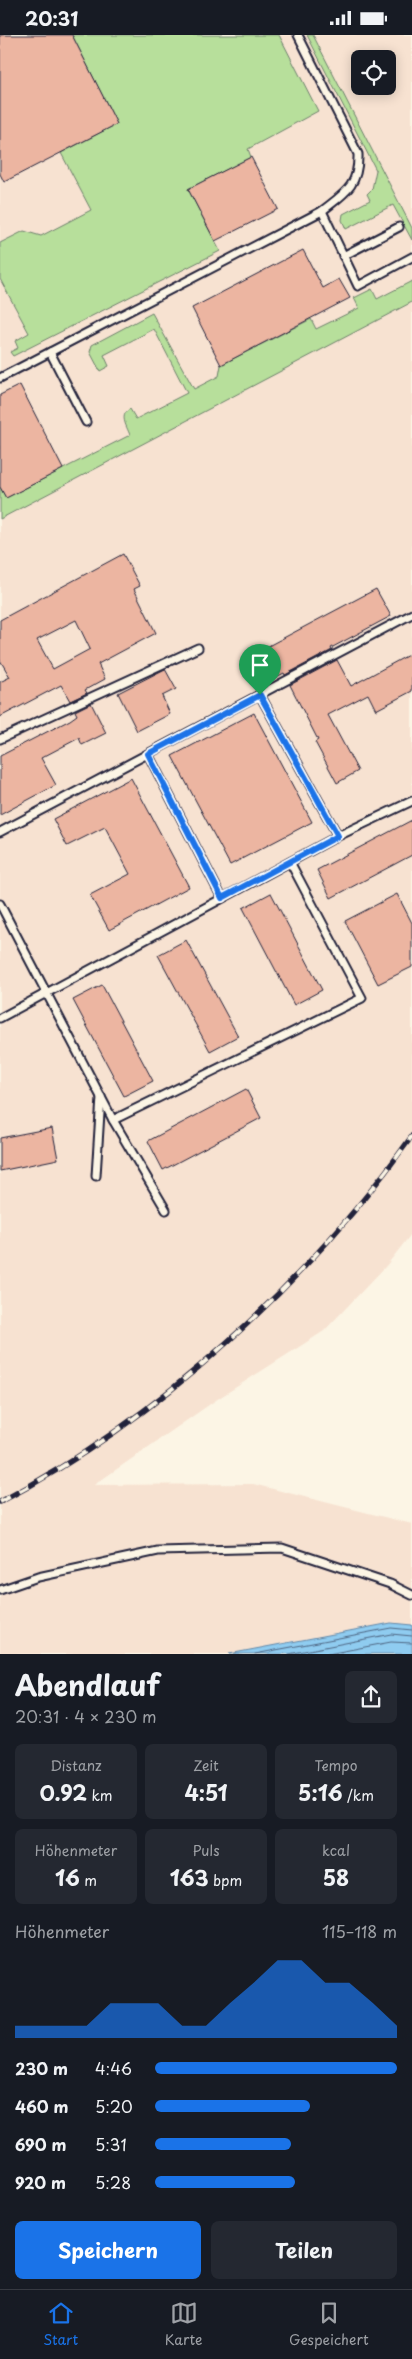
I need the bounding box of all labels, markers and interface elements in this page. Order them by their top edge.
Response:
text: 20:31 [25,4,78,32]
map controls [351,50,396,95]
button: locate [351,50,396,95]
pin [239,644,281,695]
icon: arrive [246,651,274,679]
text: Abendlauf [15,1663,160,1706]
button: share [345,1671,397,1723]
text: 20:31 · 4 × 230 m [15,1704,157,1728]
text: Distanz [50,1755,102,1776]
text: Zeit [193,1755,219,1776]
text: Tempo [315,1755,357,1776]
text: 0.92 [39,1776,87,1808]
text: 4:51 [184,1776,228,1808]
text: 5:16 [298,1776,343,1808]
text: km [87,1785,113,1806]
text: /km [343,1785,374,1806]
text: Höhenmeter [35,1840,117,1861]
text: Puls [192,1840,220,1861]
text: kcal [322,1840,350,1861]
text: 16 [55,1861,80,1893]
text: 163 [170,1861,209,1893]
text: 58 [323,1861,349,1893]
text: m [80,1870,97,1891]
text: bpm [209,1870,242,1891]
text: Höhenmeter [15,1919,109,1943]
text: 115–118 m [322,1919,397,1943]
text: 230 m [15,2056,68,2080]
text: 4:46 [95,2056,132,2080]
text: 460 m [15,2094,68,2118]
text: 5:20 [95,2094,133,2118]
text: 690 m [15,2132,66,2156]
text: 5:31 [95,2132,127,2156]
text: 920 m [15,2170,66,2194]
text: 5:28 [95,2170,131,2194]
button: Speichern [15,2221,201,2279]
button: Teilen [211,2221,397,2279]
tab: Start [43,2299,78,2350]
tab: Karte [165,2299,203,2350]
tab: Gespeichert [289,2299,369,2350]

